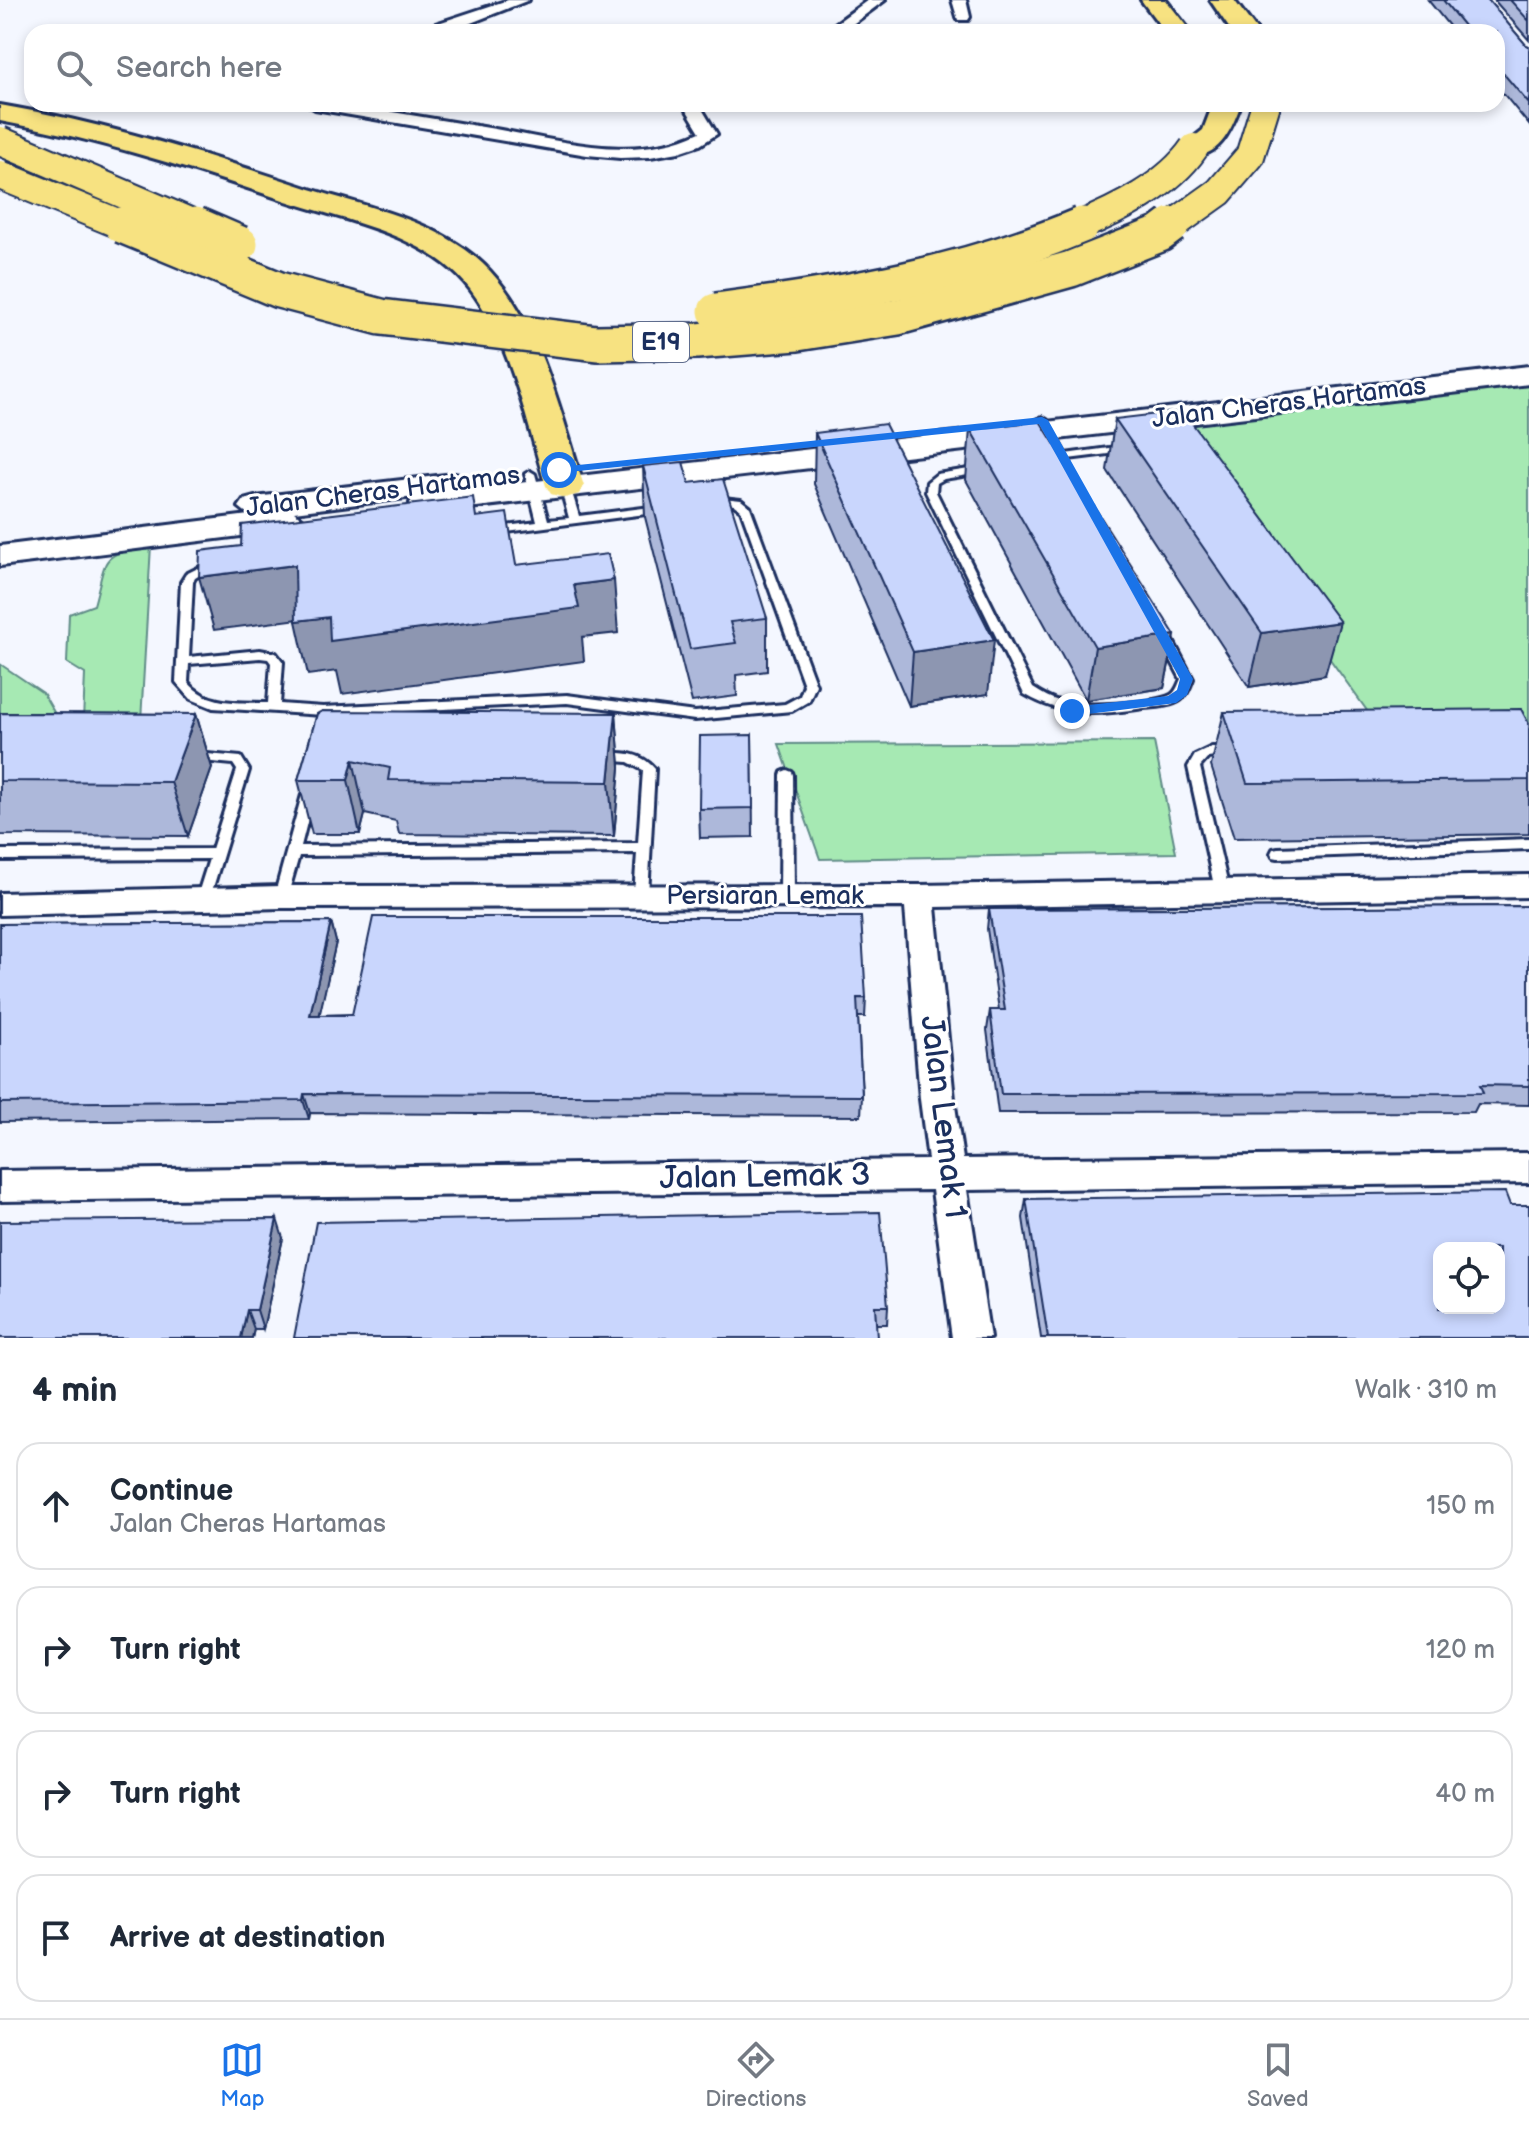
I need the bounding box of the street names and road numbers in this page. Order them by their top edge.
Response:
road number: E19 [633,322,689,362]
street label: Jalan Cheras Hartamas [1150,371,1428,435]
street label: Jalan Cheras Hartamas [244,460,522,524]
street label: Persiaran Lemak [666,881,864,912]
street label: Jalan Lemak 1 [911,1014,975,1220]
street label: Jalan Lemak 3 [659,1156,871,1198]

